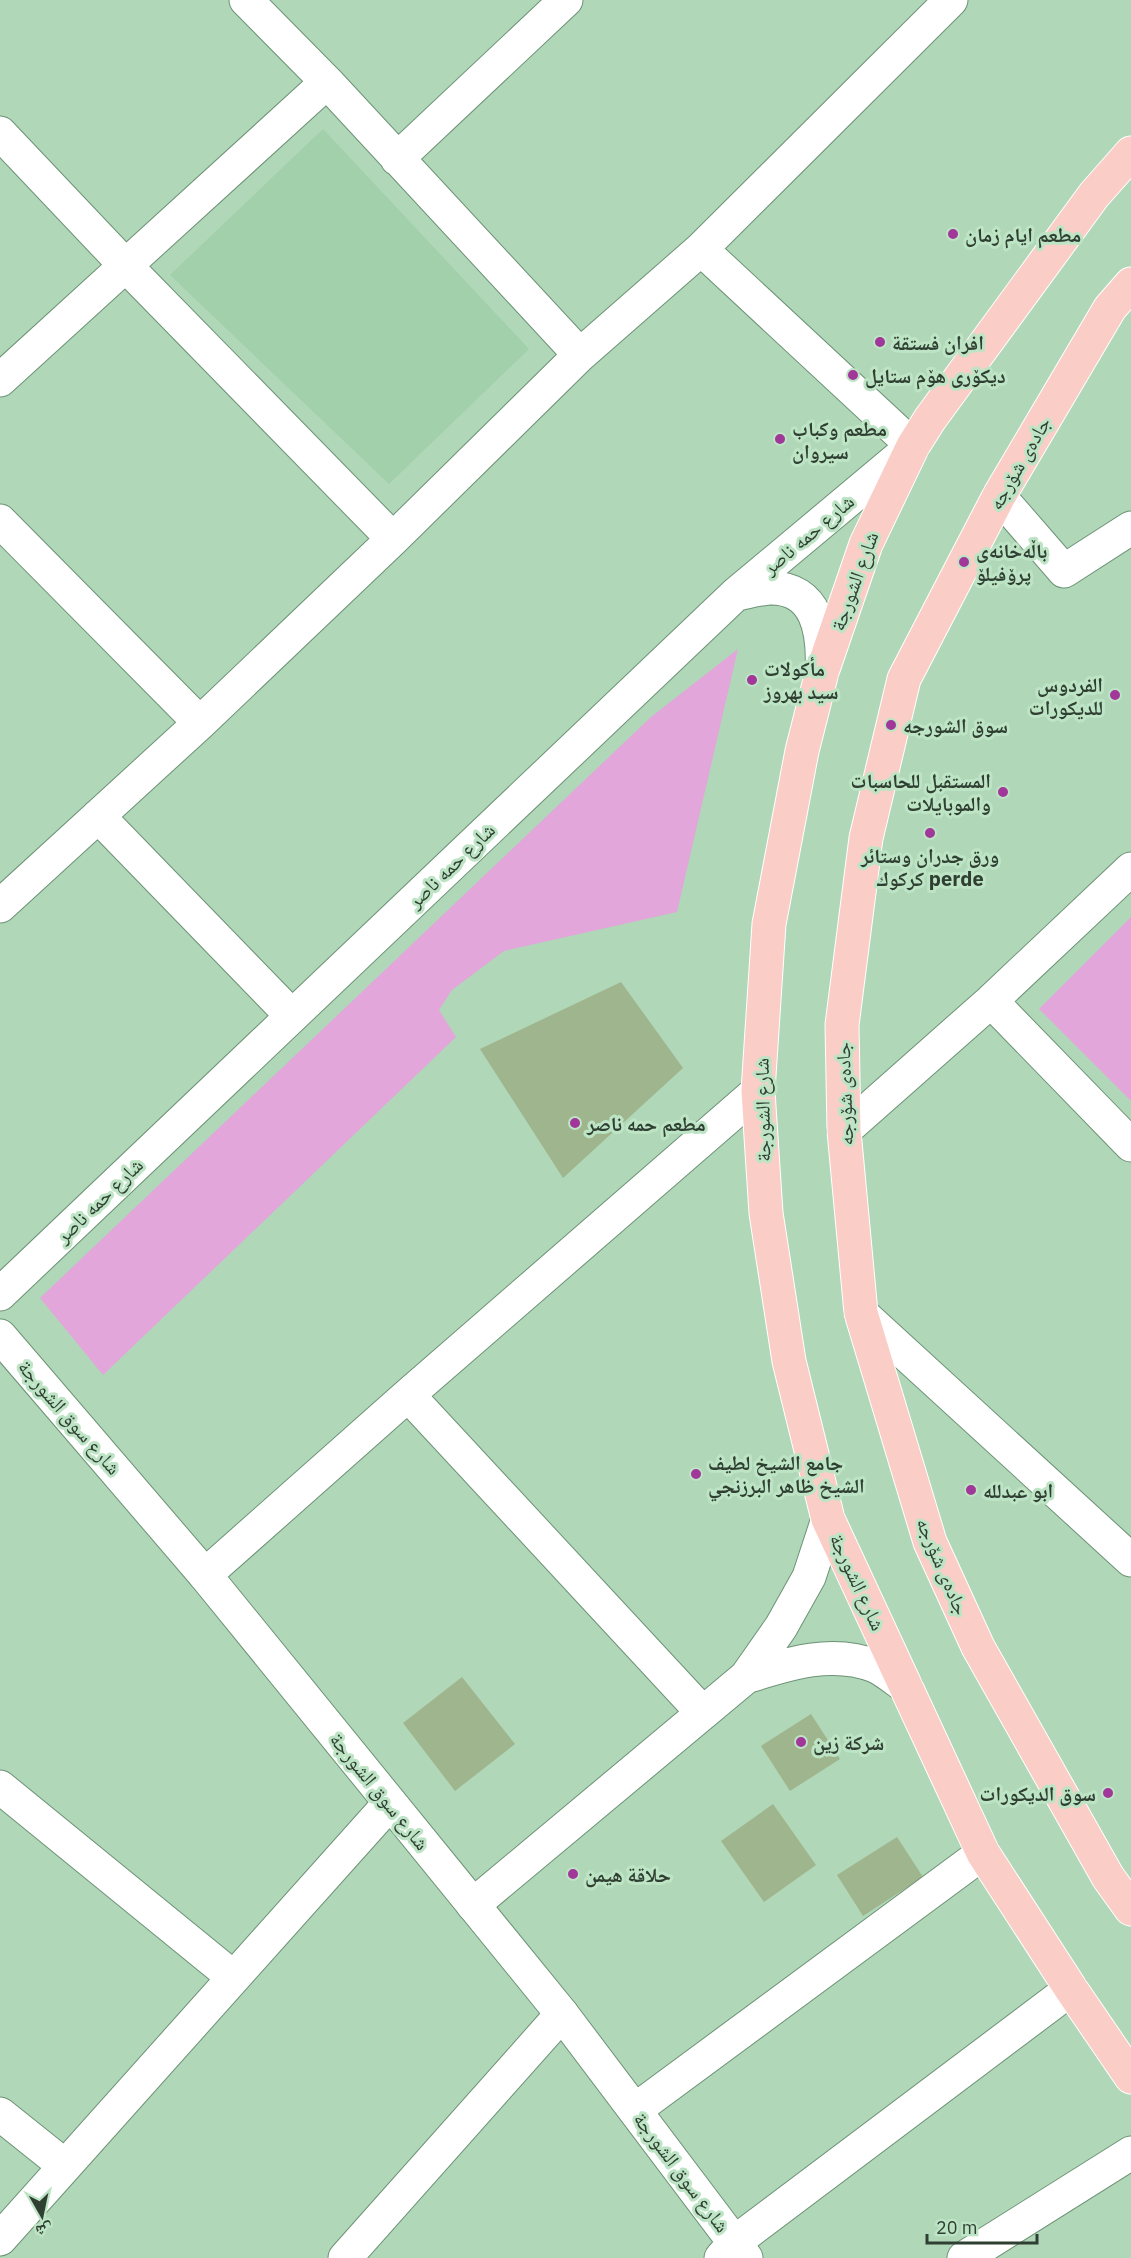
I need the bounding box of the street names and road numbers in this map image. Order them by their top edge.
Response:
street label: جادەی شۆرجە [981,411,1057,514]
street label: شارع حمه ناصر [756,488,860,581]
street label: شارع الشورجة [824,528,884,634]
street label: شارع حمه ناصر [401,816,501,914]
street label: جادەی شۆرجە [829,1042,859,1146]
street label: شارع الشورجة [748,1058,776,1162]
street label: شارع حمه ناصر [49,1151,149,1249]
street label: شارع سوق الشورجة [13,1354,127,1480]
street label: جادەی شۆرجە [910,1513,976,1619]
street label: شارع الشورجة [824,1529,892,1635]
street label: شارع سوق الشورجة [324,1727,436,1855]
street label: شارع سوق الشورجة [628,2106,736,2238]

